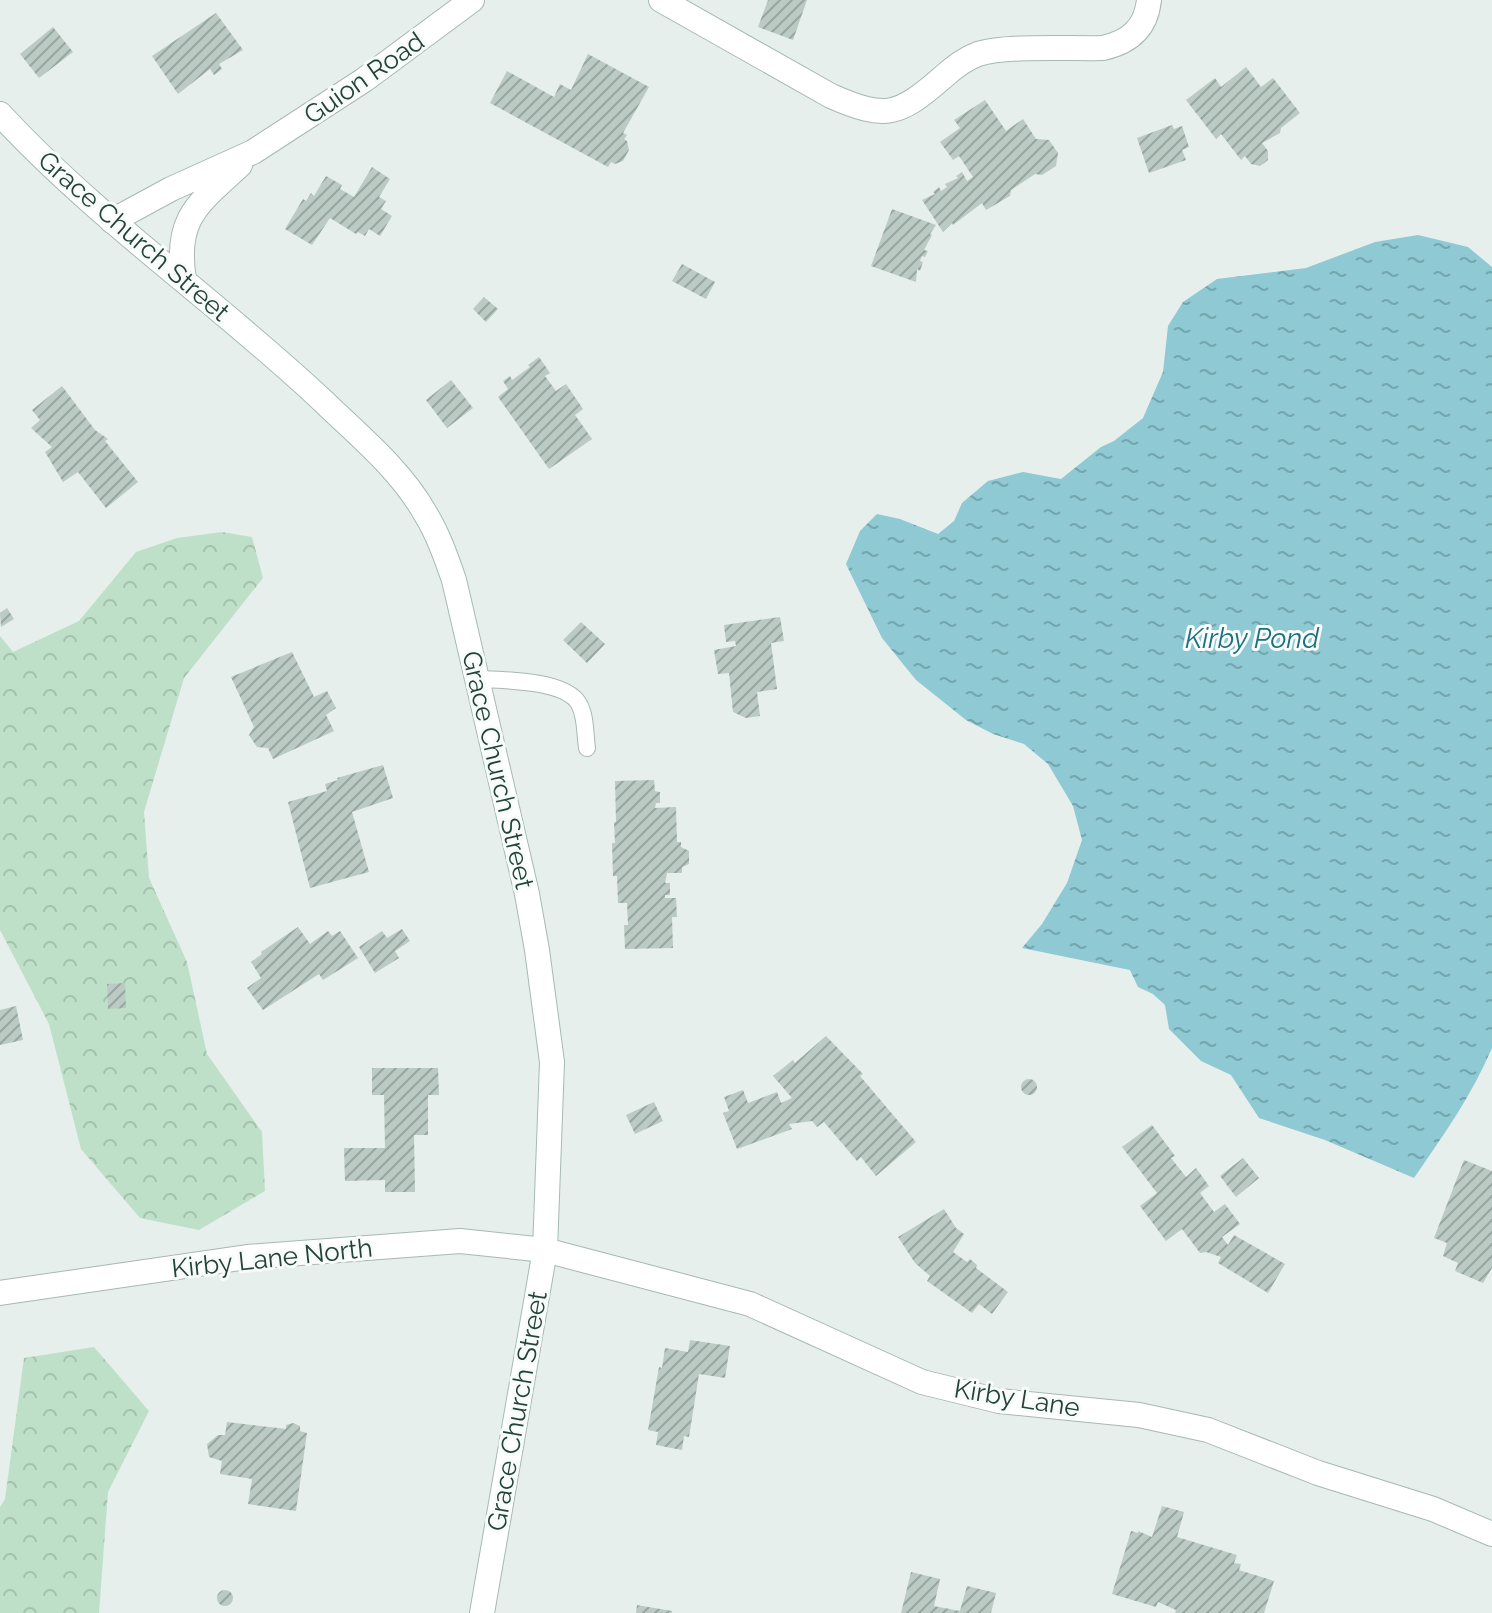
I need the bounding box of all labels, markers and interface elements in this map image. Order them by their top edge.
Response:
street label: Guion Road [298,26,430,130]
street label: Grace Church Street [32,145,236,327]
water label: Kirby Pond [1185,622,1320,655]
street label: Grace Church Street [456,648,540,892]
street label: Kirby Lane North [170,1233,374,1283]
street label: Grace Church Street [481,1288,553,1533]
street label: Kirby Lane [952,1373,1082,1423]

